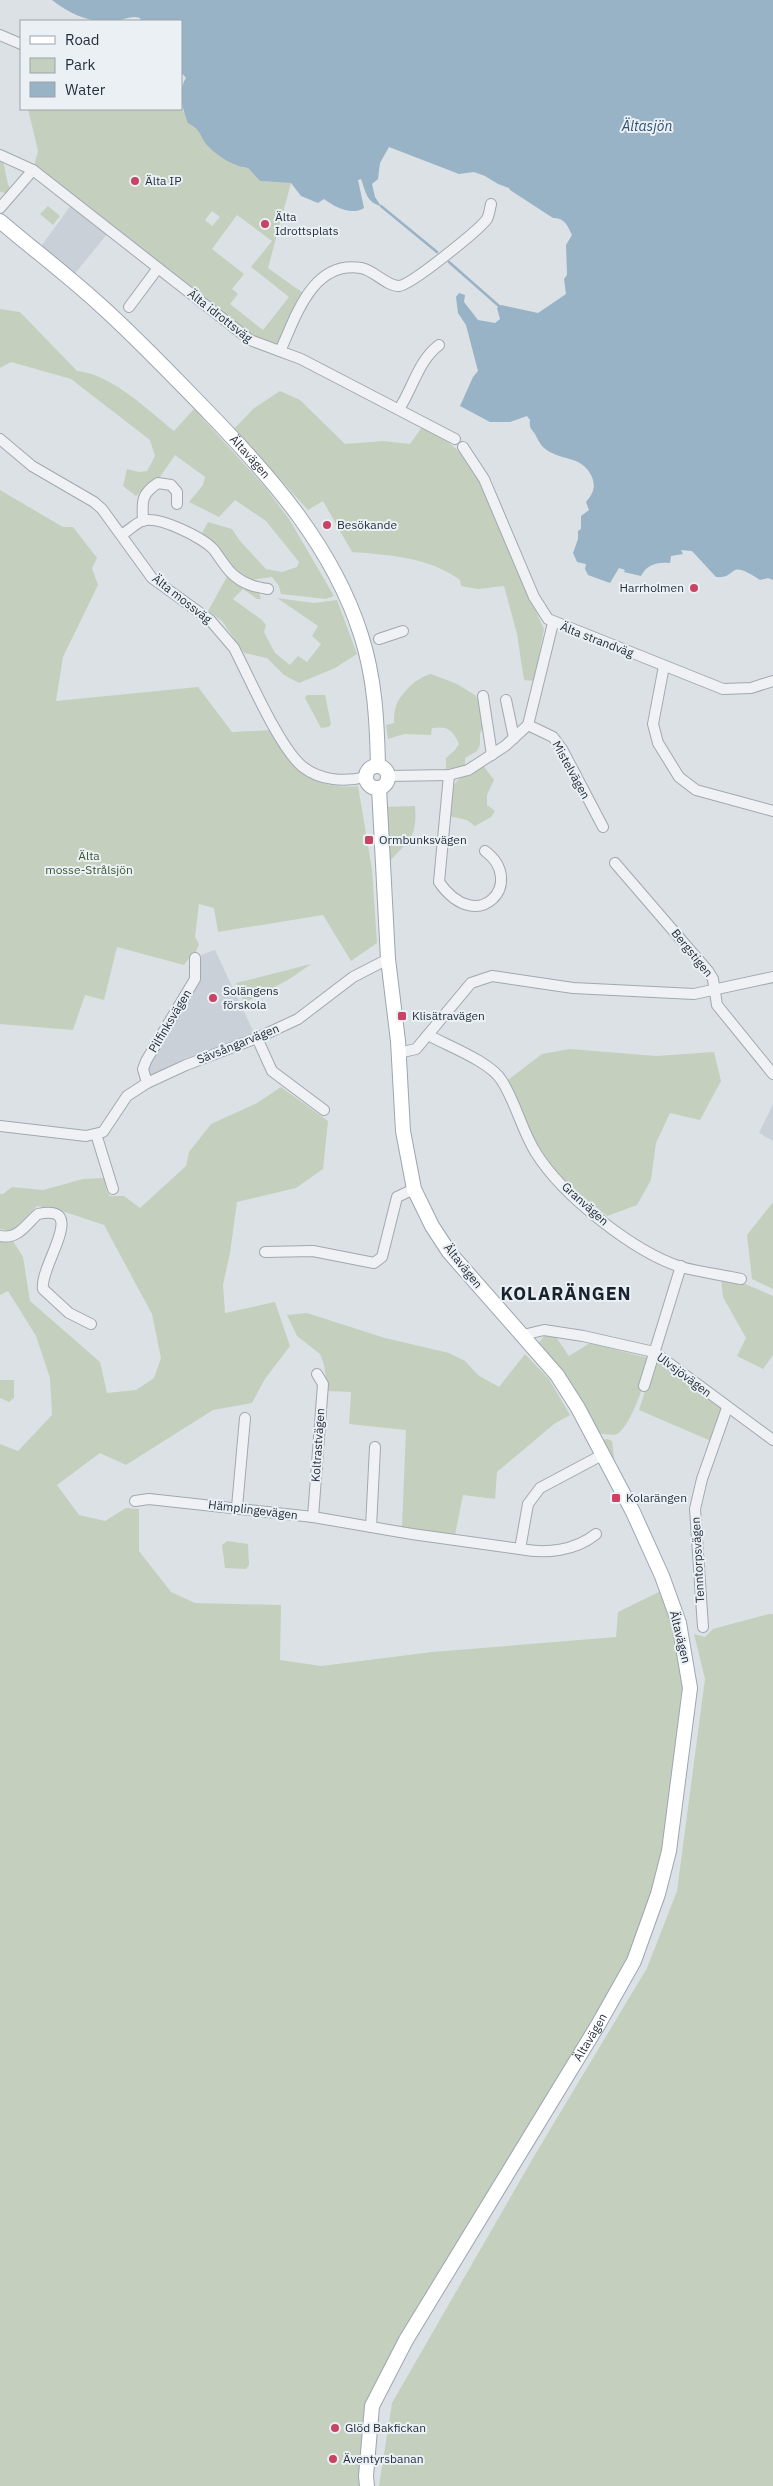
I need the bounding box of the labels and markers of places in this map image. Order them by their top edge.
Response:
place label: Älta IP [145,173,181,188]
marker: Älta IP [129,175,141,187]
place label: Älta Idrottsplats [275,209,339,238]
marker: Älta Idrottsplats [259,218,271,230]
place label: Besökande [337,517,397,532]
marker: Besökande [321,519,333,531]
place label: Harrholmen [620,580,684,595]
marker: Harrholmen [688,582,700,594]
place label: Ormbunksvägen [379,832,467,847]
marker: Ormbunksvägen [363,834,375,846]
place label: Solängens förskola [223,983,279,1012]
marker: Solängens förskola [207,992,219,1004]
place label: Klisätravägen [412,1008,485,1023]
marker: Klisätravägen [396,1010,408,1022]
place label: Kolarängen [626,1490,687,1505]
marker: Kolarängen [610,1492,622,1504]
place label: Glöd Bakfickan [345,2420,426,2435]
marker: Glöd Bakfickan [329,2422,341,2434]
place label: Äventyrsbanan [343,2451,424,2466]
marker: Äventyrsbanan [327,2453,339,2465]

